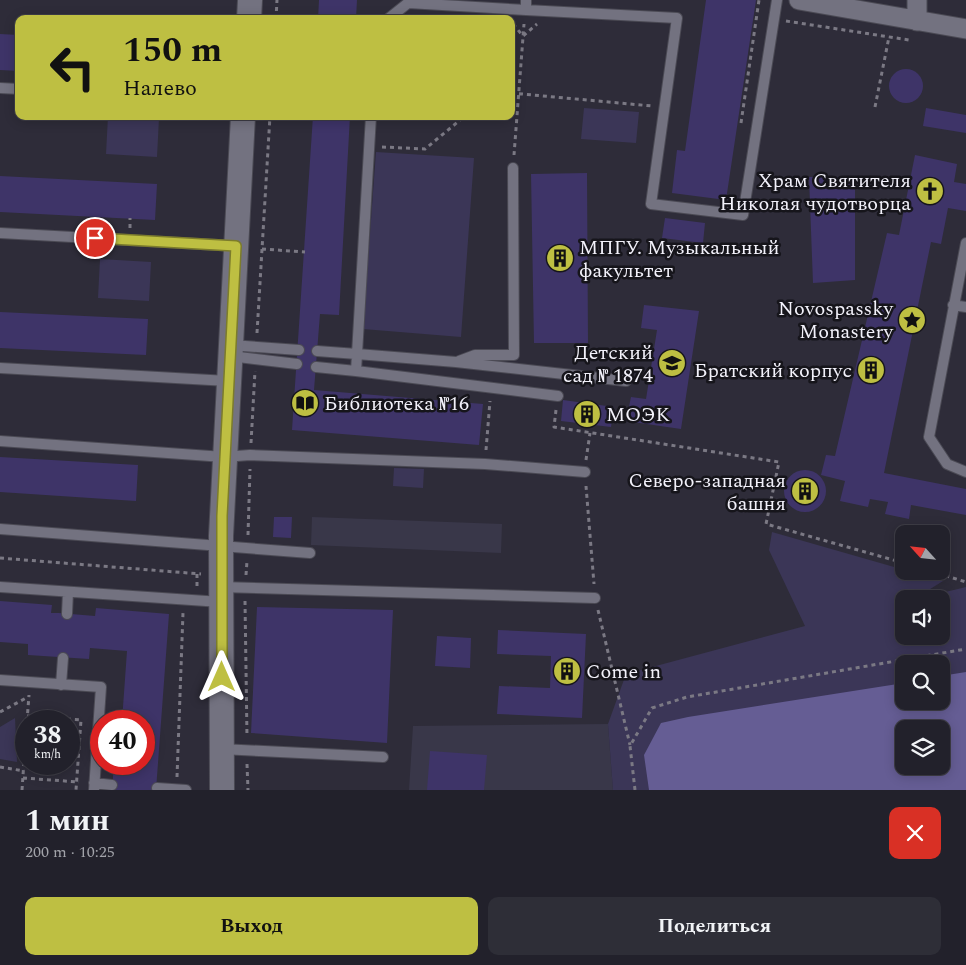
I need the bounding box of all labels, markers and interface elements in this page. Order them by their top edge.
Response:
text: 150 m [123,24,222,77]
icon: left [40,35,105,100]
text: Налево [123,72,197,105]
place label: Храм Святителя Николая чудотворца [719,166,911,219]
church icon: Храм Святителя Николая чудотворца [915,176,945,206]
pin [74,217,116,259]
icon: arrive [81,224,109,252]
place label: МПГУ. Музыкальный факультет [579,233,779,286]
building icon: МПГУ. Музыкальный факультет [545,243,575,273]
place label: Novospassky Monastery [778,294,894,347]
place icon: Novospassky Monastery [897,305,927,335]
place label: Детский сад № 1874 [563,338,653,391]
school or university icon: Детский сад № 1874 [657,348,687,378]
building icon: Братский корпус [856,355,886,385]
place label: Братский корпус [694,356,852,386]
library icon: Библиотека №16 [290,388,320,418]
place label: Библиотека №16 [324,389,469,419]
building icon: МОЭК [572,399,602,429]
place label: МОЭК [606,400,671,430]
place label: Северо-западная башня [628,466,786,519]
building icon: Северо-западная башня [790,476,820,506]
north arrow [895,525,950,580]
map controls [895,525,950,775]
button: sound [895,590,950,645]
position arrow [195,650,247,702]
button: search [895,655,950,710]
building icon: Come in [552,656,582,686]
place label: Come in [586,657,661,687]
speed limit sign: 40 [90,710,155,775]
text: 38 [33,717,62,755]
button: layers [895,720,950,775]
text: km/h [34,745,61,764]
text: 1 мин [25,798,110,844]
button: close [889,807,941,859]
text: 200 m · 10:25 [25,840,115,864]
button: Выход [25,897,478,955]
button: Поделиться [488,897,941,955]

